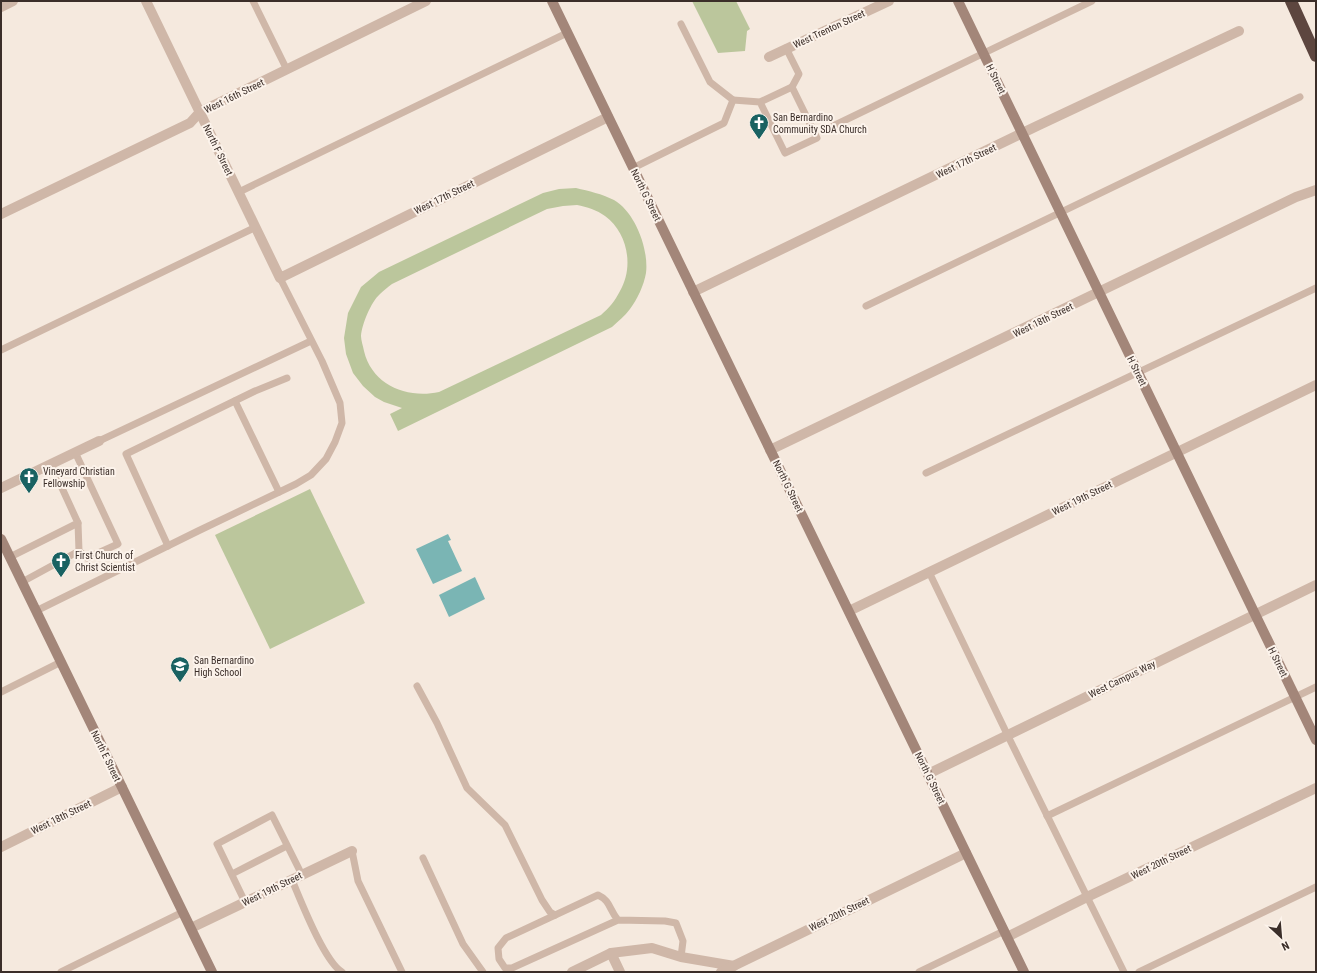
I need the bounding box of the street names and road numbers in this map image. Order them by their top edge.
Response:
street label: West Trenton Street [792,8,866,50]
street label: H Street [984,62,1008,96]
street label: West 16th Street [202,77,266,115]
street label: North F Street [201,123,235,177]
street label: West 17th Street [934,142,998,180]
street label: North G Street [629,167,663,223]
street label: West 17th Street [412,178,476,216]
street label: West 18th Street [1011,301,1075,339]
street label: H Street [1125,354,1149,388]
street label: North G Street [771,458,805,514]
street label: West 19th Street [1050,479,1114,517]
street label: H Street [1266,645,1290,679]
street label: West Campus Way [1087,658,1157,700]
street label: North E Street [89,729,123,783]
street label: North G Street [913,750,947,806]
street label: West 18th Street [29,798,93,836]
street label: West 20th Street [1129,843,1193,881]
street label: West 19th Street [240,870,304,908]
street label: West 20th Street [807,895,871,933]

